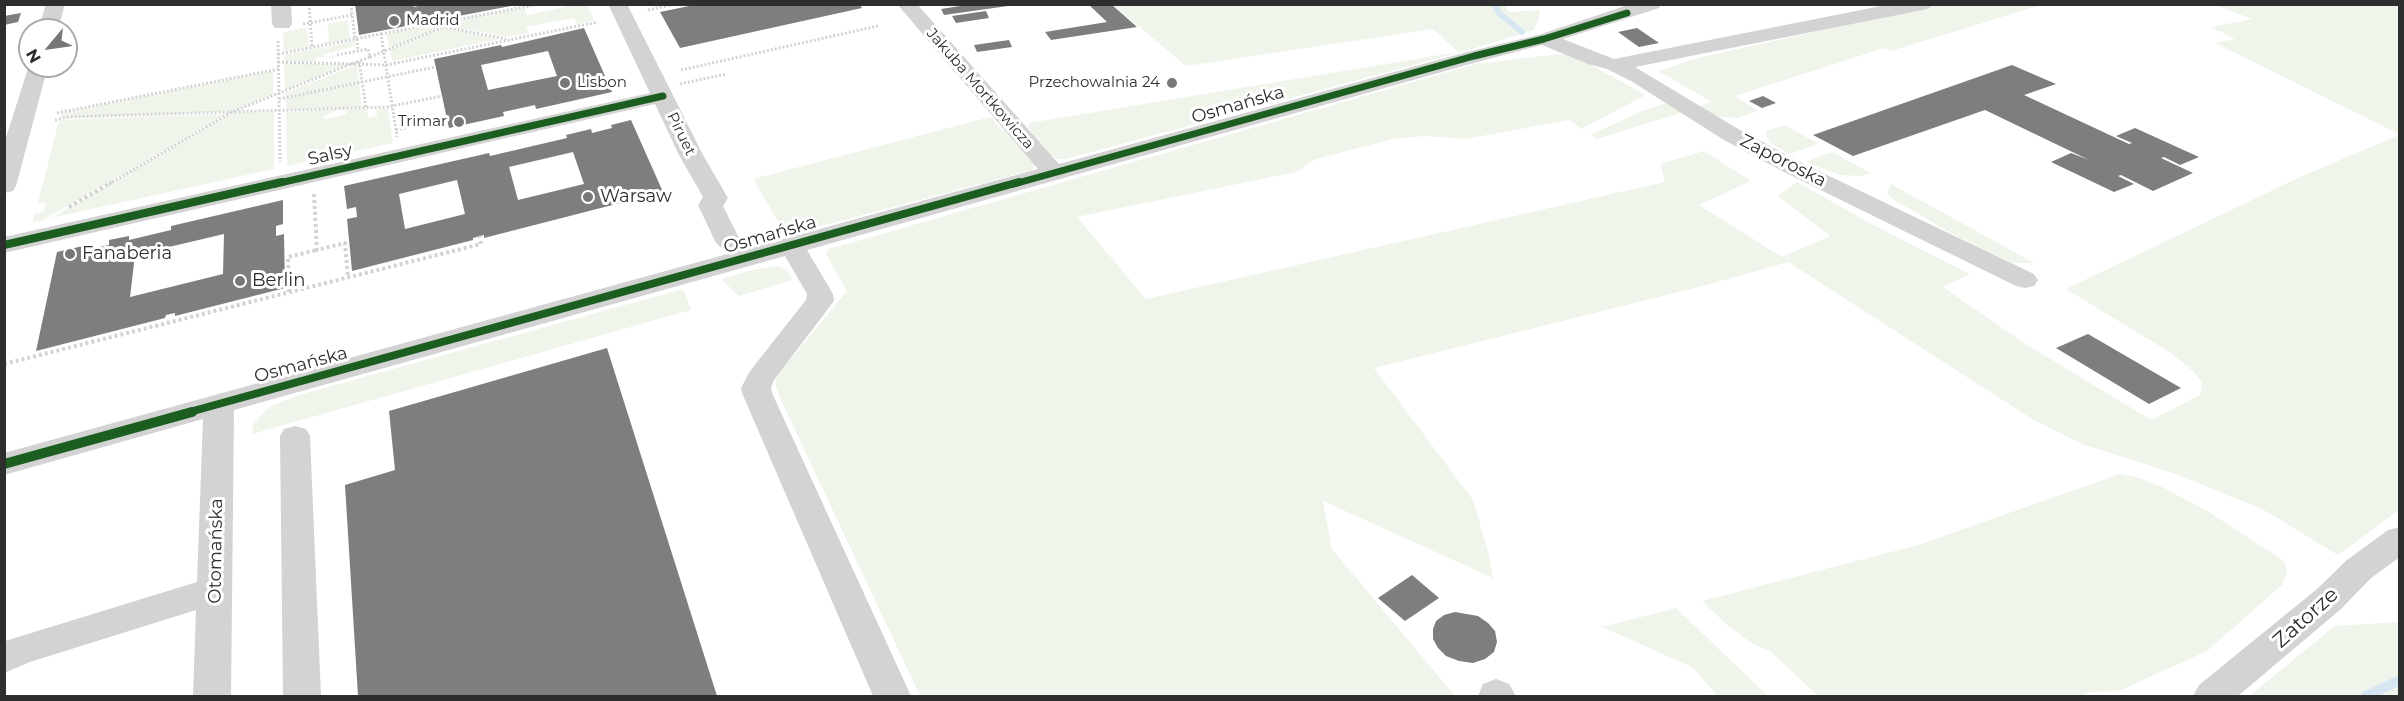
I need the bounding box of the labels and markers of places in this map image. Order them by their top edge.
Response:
place label: Madrid [406,12,459,30]
marker: Madrid [387,14,401,28]
place label: Lisbon [577,74,627,92]
place label: Przechowalnia 24 [1028,74,1160,92]
marker: Lisbon [558,76,572,90]
marker: Przechowalnia 24 [1165,76,1179,90]
place label: Trimar [398,113,447,131]
marker: Trimar [452,115,466,129]
place label: Warsaw [600,186,672,208]
marker: Warsaw [581,190,595,204]
place label: Fanaberia [82,243,172,265]
marker: Fanaberia [63,247,77,261]
place label: Berlin [252,270,305,292]
marker: Berlin [233,274,247,288]

